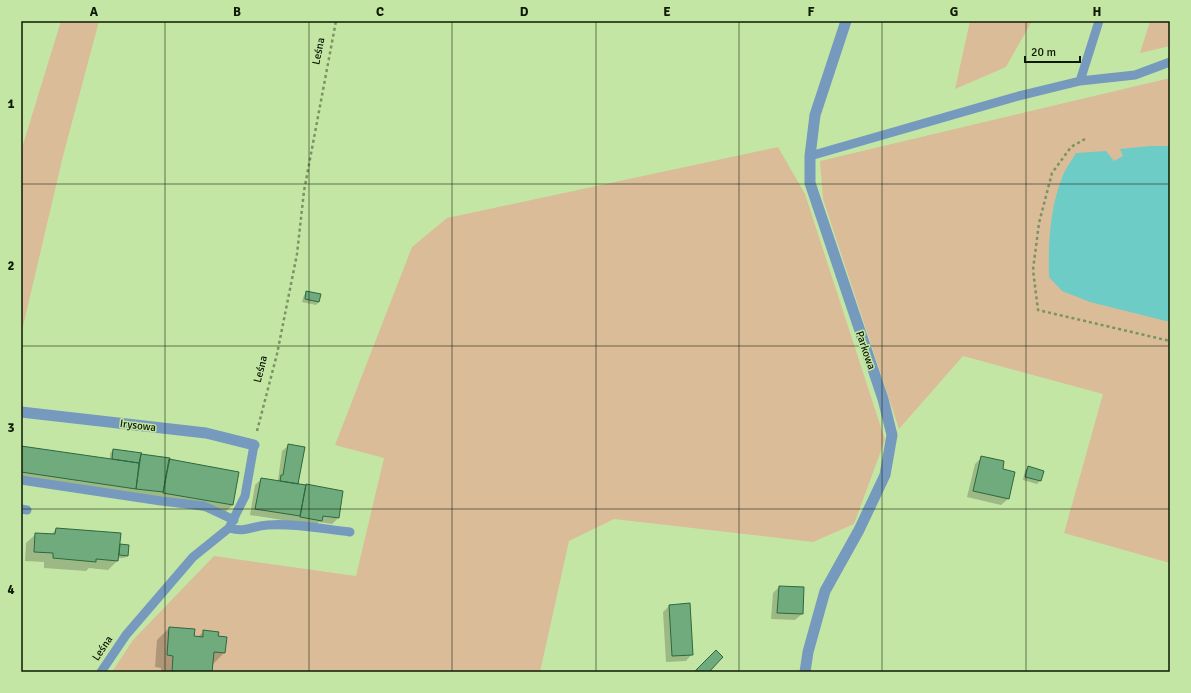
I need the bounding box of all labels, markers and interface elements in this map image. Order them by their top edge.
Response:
text: A [90,4,99,20]
text: B [233,4,241,20]
text: C [376,4,384,20]
text: D [520,4,529,20]
text: E [663,4,671,20]
text: F [808,4,815,20]
text: G [950,4,958,20]
text: H [1093,4,1101,20]
street label: Leśna [310,36,328,66]
scale bar [1025,38,1080,64]
text: 20 m [1031,45,1056,60]
text: 1 [7,96,15,112]
text: 2 [7,258,15,274]
street label: Parkowa [853,329,878,372]
street label: Leśna [251,354,270,384]
street label: Irysowa [119,417,157,434]
text: 3 [7,420,15,436]
text: 4 [7,582,15,598]
street label: Leśna [89,633,116,663]

